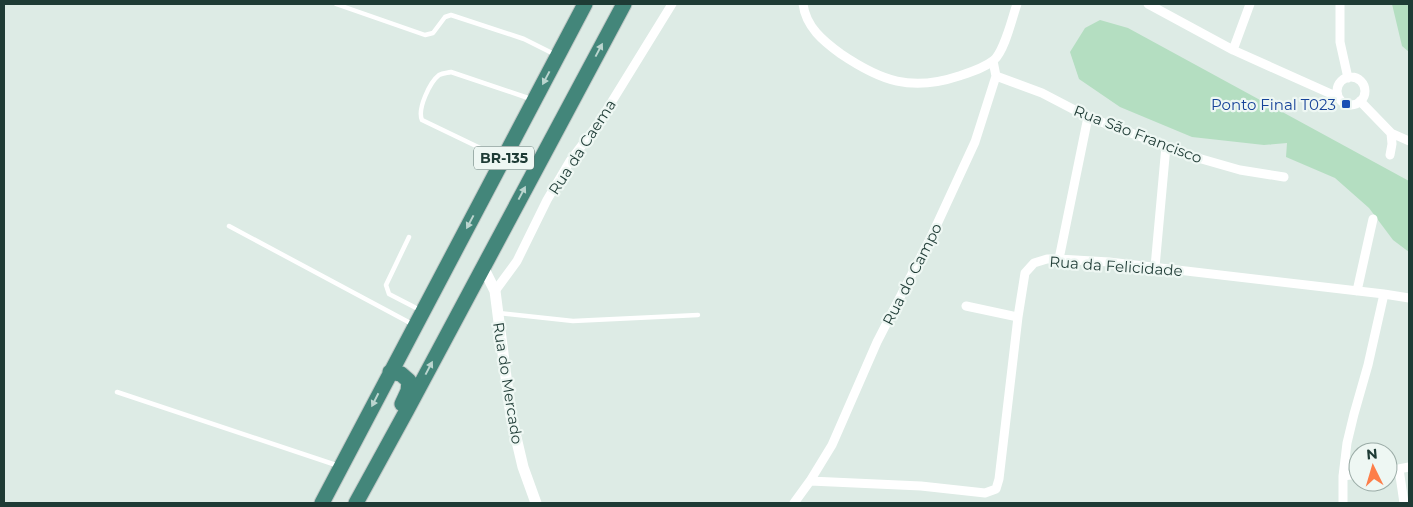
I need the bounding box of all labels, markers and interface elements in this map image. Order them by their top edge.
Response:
one-way arrow [595,43,603,57]
one-way arrow [542,71,550,85]
place label: Ponto Final T023 [1211,95,1336,114]
street label: Rua da Caema [544,96,620,198]
marker: Ponto Final T023 [1340,98,1352,110]
street label: Rua São Francisco [1071,101,1205,167]
road number: BR-135 [474,146,534,170]
one-way arrow [518,186,526,201]
one-way arrow [466,214,474,229]
street label: Rua do Campo [878,220,946,328]
street label: Rua da Felicidade [1049,252,1183,280]
street label: Rua do Mercado [489,321,527,445]
one-way arrow [425,361,433,375]
one-way arrow [371,393,379,408]
north arrow [1348,442,1398,492]
text: N [1365,445,1378,464]

